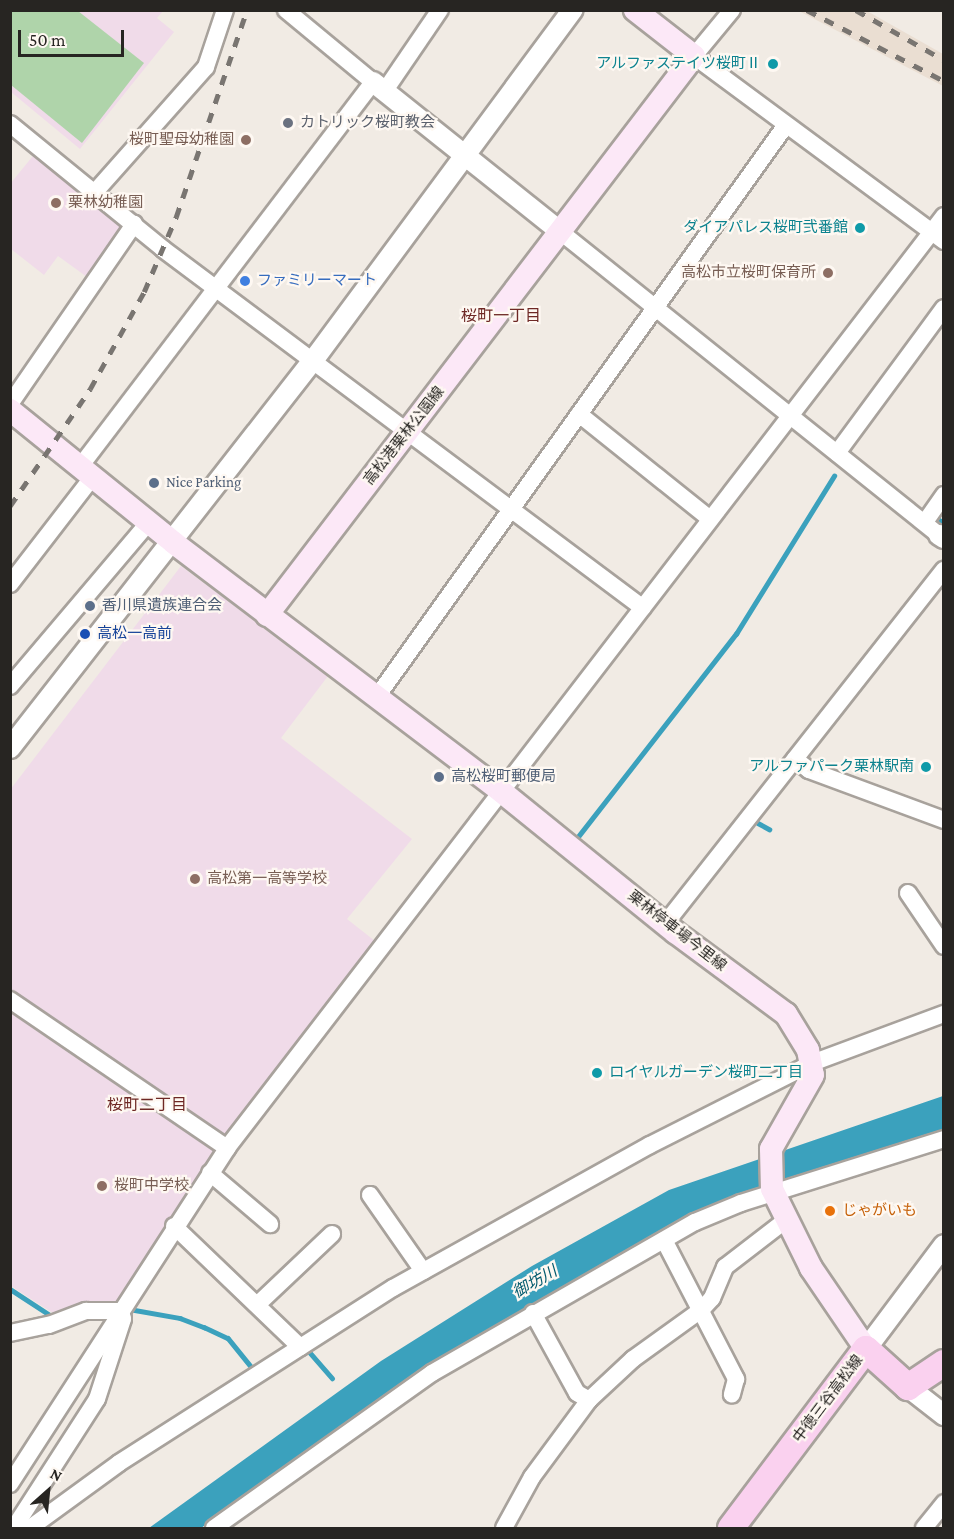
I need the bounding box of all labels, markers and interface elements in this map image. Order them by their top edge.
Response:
scale bar [21,18,128,56]
text: 50 m [29,30,66,50]
place label: アルファステイツ桜町Ⅱ [596,55,761,73]
marker: アルファステイツ桜町Ⅱ [766,57,780,71]
place label: カトリック桜町教会 [300,114,435,132]
marker: カトリック桜町教会 [281,116,295,130]
place label: 桜町聖母幼稚園 [129,131,234,149]
marker: 桜町聖母幼稚園 [239,133,253,147]
place label: 栗林幼稚園 [68,194,143,212]
marker: 栗林幼稚園 [49,196,63,210]
place label: ダイアパレス桜町弐番館 [683,219,848,237]
marker: ダイアパレス桜町弐番館 [853,221,867,235]
place label: 高松市立桜町保育所 [681,264,816,282]
marker: 高松市立桜町保育所 [821,266,835,280]
place label: ファミリーマート [257,272,377,290]
marker: ファミリーマート [238,274,252,288]
district label: 桜町一丁目 [461,306,541,326]
street label: 高松港栗林公園線 [360,383,448,489]
place label: Nice Parking [166,474,241,492]
marker: Nice Parking [147,476,161,490]
place label: 香川県遺族連合会 [102,597,222,615]
marker: 香川県遺族連合会 [83,599,97,613]
place label: 高松一高前 [97,625,172,643]
marker: 高松一高前 [78,627,92,641]
place label: アルファパーク栗林駅南 [749,758,914,776]
marker: アルファパーク栗林駅南 [919,760,933,774]
place label: 高松桜町郵便局 [451,768,556,786]
marker: 高松桜町郵便局 [432,770,446,784]
place label: 高松第一高等学校 [207,870,327,888]
marker: 高松第一高等学校 [188,872,202,886]
street label: 栗林停車場今里線 [624,887,730,975]
place label: ロイヤルガーデン桜町二丁目 [609,1064,804,1082]
marker: ロイヤルガーデン桜町二丁目 [590,1066,604,1080]
district label: 桜町二丁目 [107,1095,187,1115]
place label: 桜町中学校 [114,1177,189,1195]
marker: 桜町中学校 [95,1179,109,1193]
place label: じゃがいも [842,1202,917,1220]
marker: じゃがいも [823,1204,837,1218]
water label: 御坊川 [509,1262,561,1302]
street label: 中徳三谷高松線 [789,1352,867,1446]
north arrow [18,1461,78,1521]
text: N [48,1464,65,1485]

